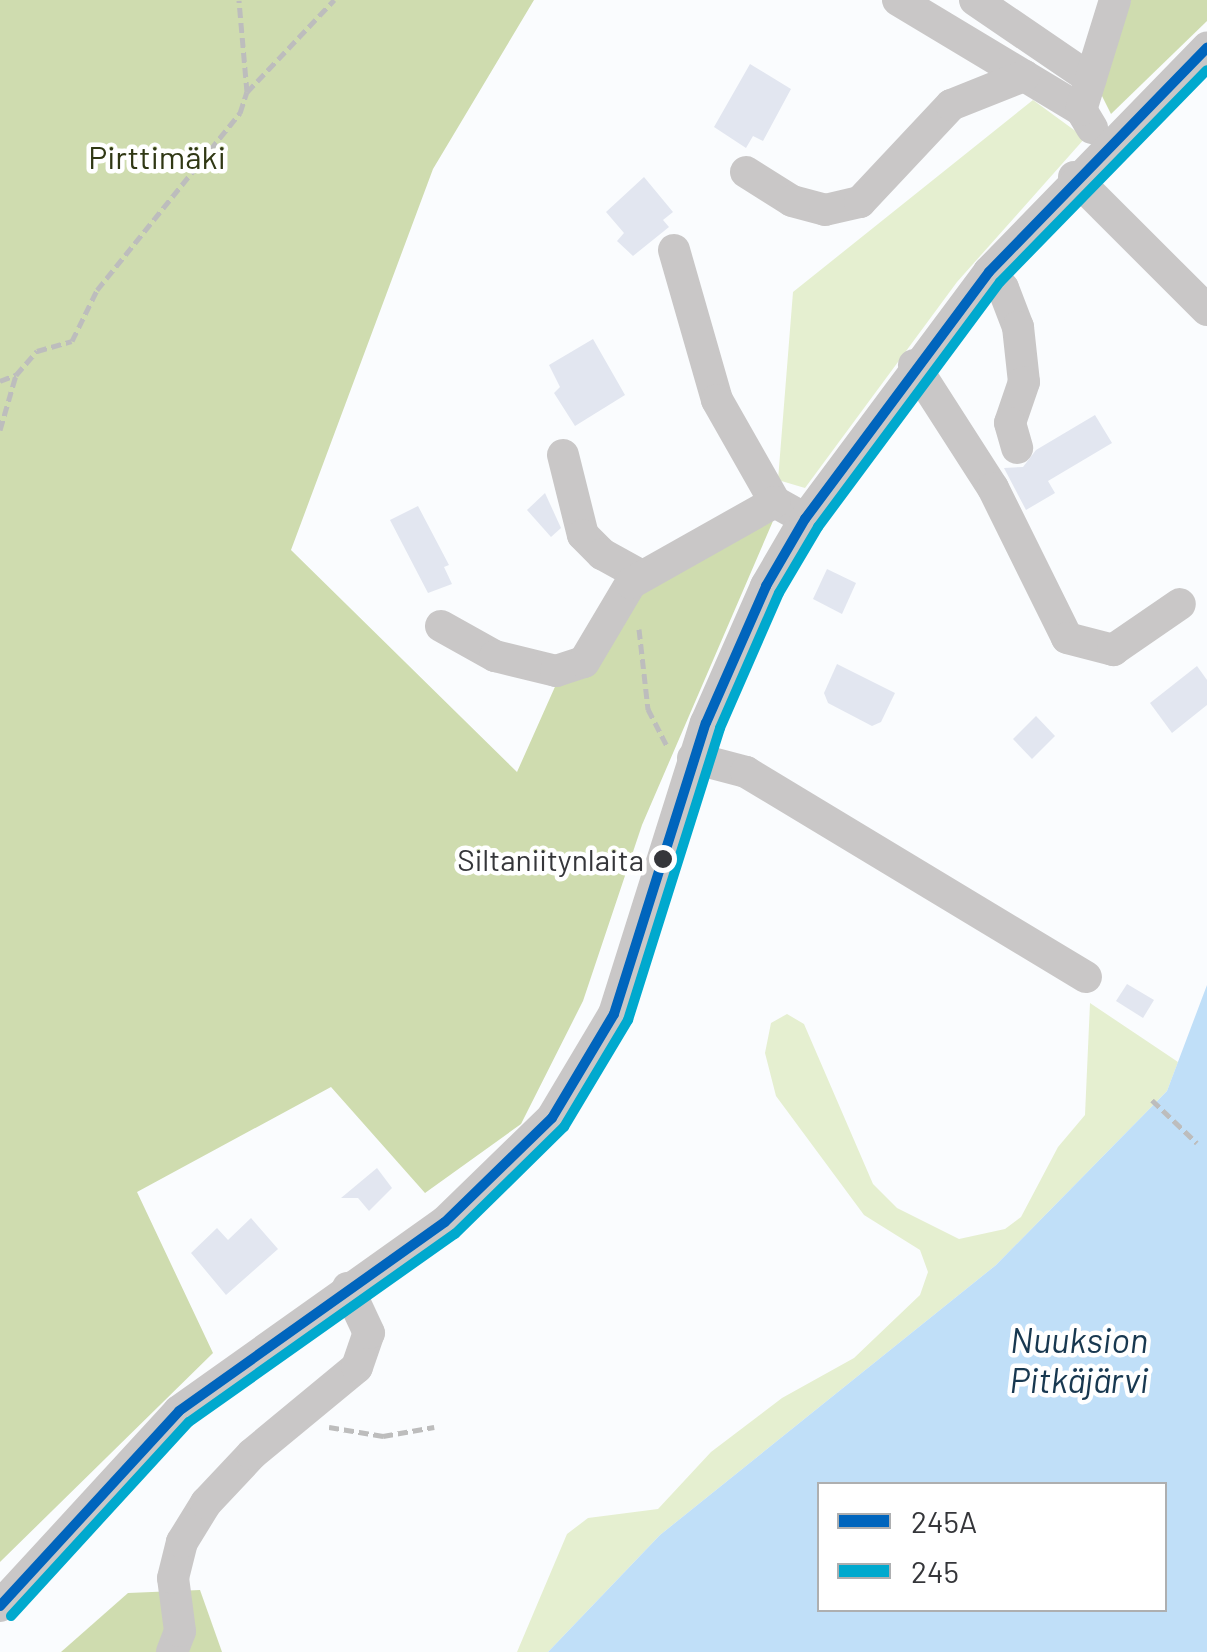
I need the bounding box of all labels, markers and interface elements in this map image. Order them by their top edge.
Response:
park label: Pirttimäki [88,137,226,175]
place label: Siltaniitynlaita [457,841,644,877]
marker: Siltaniitynlaita [653,849,673,869]
water label: Nuuksion Pitkäjärvi [1010,1318,1148,1400]
legend [817,1482,1167,1612]
text: 245A [911,1503,977,1539]
text: 245 [911,1553,959,1589]

